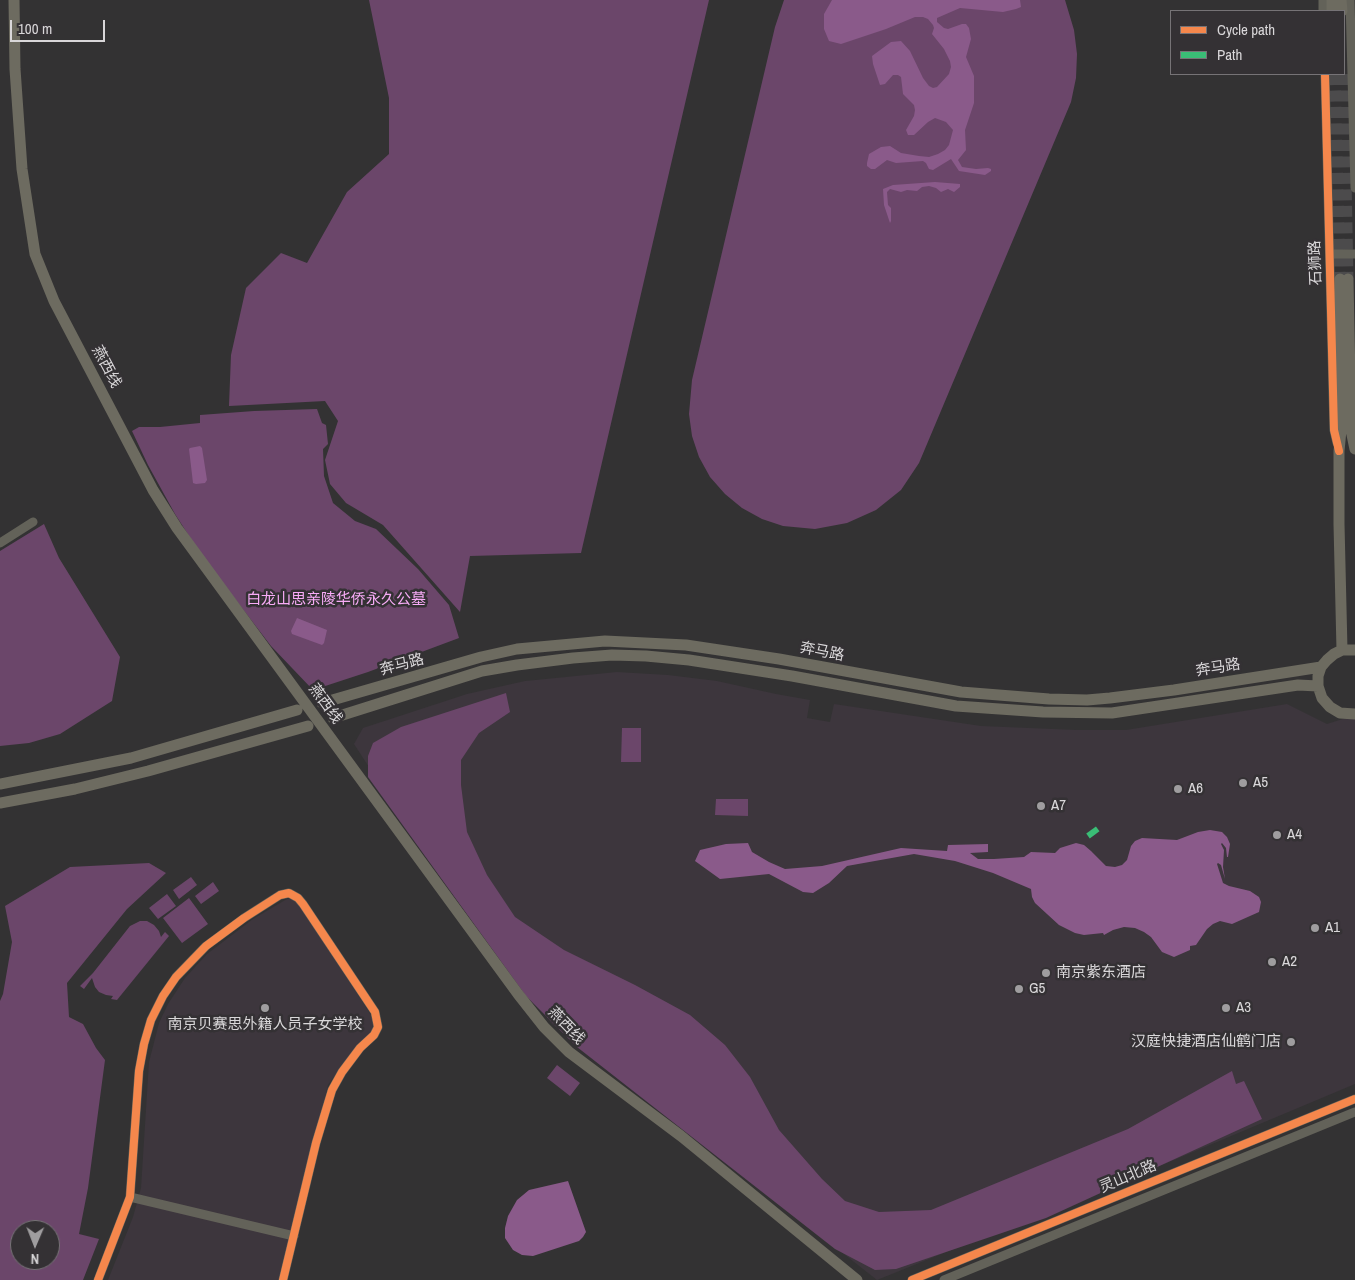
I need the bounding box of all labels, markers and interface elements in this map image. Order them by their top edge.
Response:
scale bar [12,10,108,42]
legend [1170,10,1345,75]
text: 100 m [18,18,52,39]
text: Cycle path [1217,19,1275,40]
text: Path [1217,44,1242,65]
street label: 石狮路 [1306,240,1326,286]
street label: 燕西线 [87,343,125,391]
park label: 白龙山思亲陵华侨永久公墓 [246,591,426,609]
street label: 奔马路 [798,639,846,665]
street label: 奔马路 [378,650,426,680]
street label: 奔马路 [1194,656,1242,680]
street label: 燕西线 [304,681,346,727]
place label: A5 [1253,774,1268,792]
marker: A5 [1237,777,1249,789]
place label: A6 [1188,780,1203,798]
marker: A6 [1172,783,1184,795]
place label: A7 [1051,797,1066,815]
marker: A7 [1035,800,1047,812]
place label: A4 [1287,826,1302,844]
marker: A4 [1271,829,1283,841]
place label: A1 [1325,919,1340,937]
marker: A1 [1309,922,1321,934]
place label: A2 [1282,953,1297,971]
marker: A2 [1266,956,1278,968]
place label: 南京紫东酒店 [1056,964,1146,982]
marker: 南京紫东酒店 [1040,967,1052,979]
place label: G5 [1029,980,1045,998]
marker: G5 [1013,983,1025,995]
place label: A3 [1236,999,1251,1017]
marker: 南京贝赛思外籍人员子女学校 [259,1002,271,1014]
marker: A3 [1220,1002,1232,1014]
street label: 燕西线 [544,1004,588,1048]
place label: 南京贝赛思外籍人员子女学校 [168,1016,362,1034]
place label: 汉庭快捷酒店仙鹤门店 [1131,1033,1281,1051]
marker: 汉庭快捷酒店仙鹤门店 [1285,1036,1297,1048]
street label: 灵山北路 [1097,1157,1159,1197]
north arrow [10,1220,60,1270]
text: N [30,1250,39,1268]

